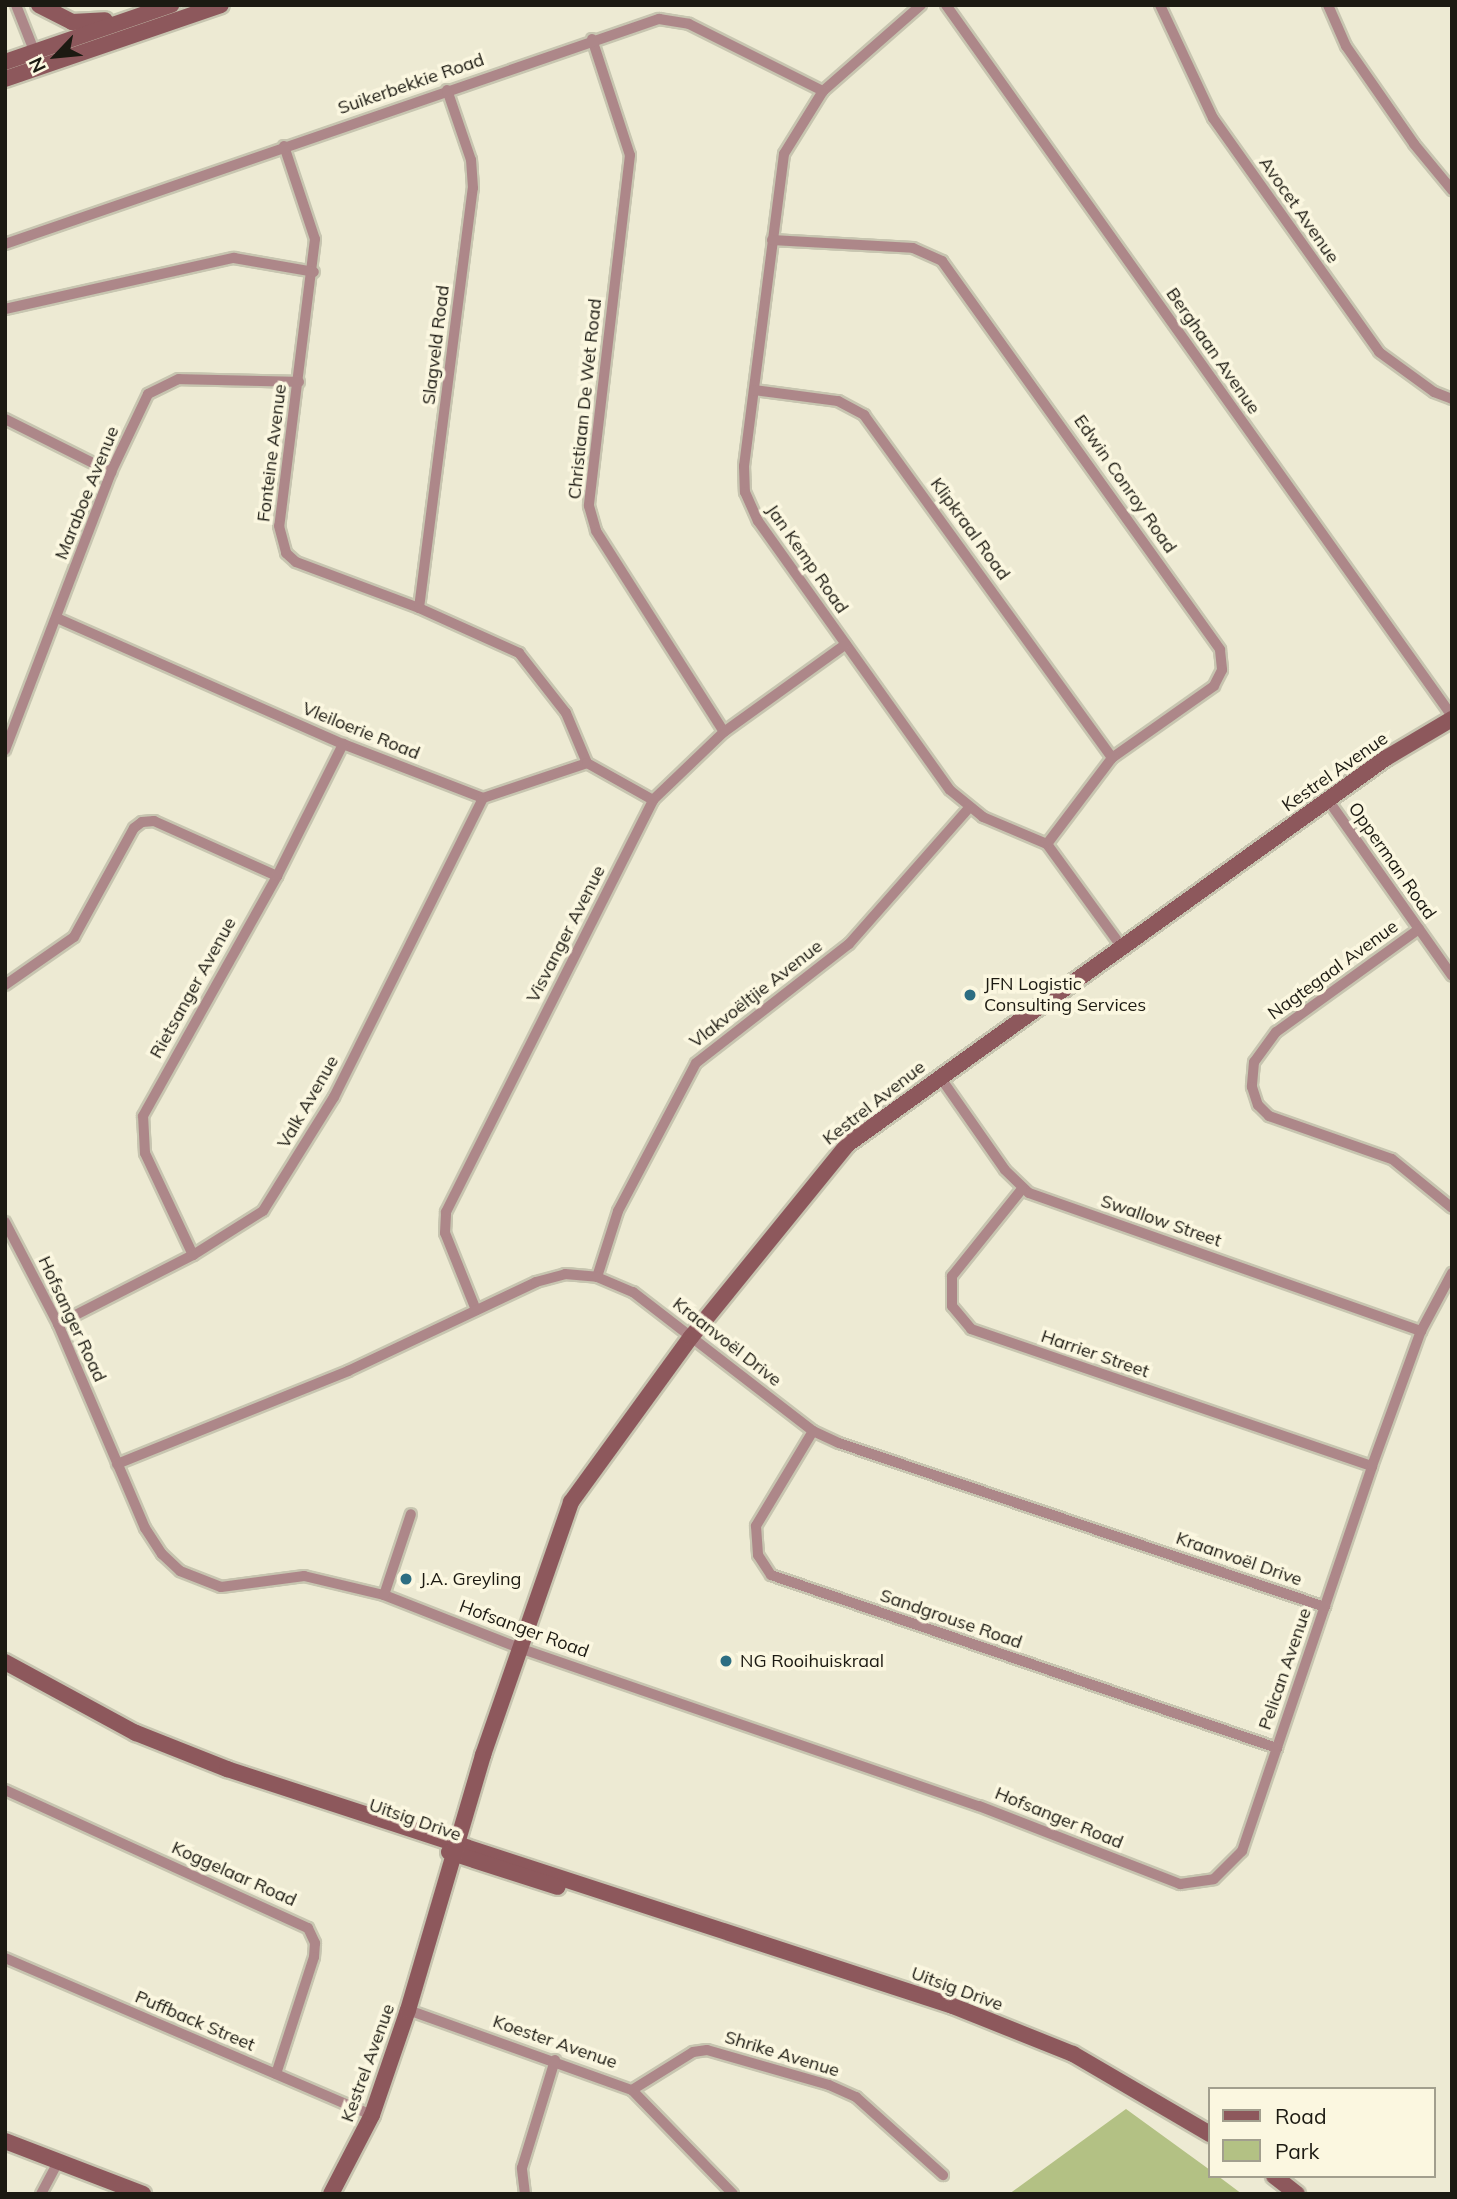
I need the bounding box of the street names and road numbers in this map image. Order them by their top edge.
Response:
street label: Suikerbekkie Road [335,49,487,119]
street label: Avocet Avenue [1254,153,1344,267]
street label: Slagveld Road [418,284,454,406]
street label: Berghaan Avenue [1161,284,1265,418]
street label: Christiaan De Wet Road [564,298,606,500]
street label: Fonteine Avenue [253,383,291,523]
street label: Edwin Conroy Road [1069,411,1181,557]
street label: Maraboe Avenue [50,423,124,563]
street label: Klipkraal Road [926,474,1014,584]
street label: Jan Kemp Road [761,500,853,618]
street label: Vleiloerie Road [299,698,423,764]
street label: Kestrel Avenue [1278,728,1392,816]
street label: Opperman Road [1344,798,1440,924]
street label: Visvanger Avenue [522,862,610,1006]
street label: Rietsanger Avenue [145,914,241,1062]
street label: Nagtegaal Avenue [1264,916,1402,1024]
street label: Vlakvoëltjie Avenue [685,935,827,1053]
street label: Valk Avenue [273,1052,343,1152]
street label: Kestrel Avenue [818,1056,930,1150]
street label: Swallow Street [1098,1190,1224,1252]
street label: Hofsanger Road [33,1253,111,1385]
street label: Kraanvoël Drive [668,1293,786,1391]
street label: Harrier Street [1038,1325,1152,1383]
street label: Kraanvoël Drive [1173,1527,1305,1591]
street label: Sandgrouse Road [877,1585,1025,1653]
street label: Hofsanger Road [456,1596,592,1662]
street label: Pelican Avenue [1254,1605,1316,1733]
street label: Hofsanger Road [992,1782,1126,1854]
street label: Uitsig Drive [366,1794,464,1846]
street label: Koggelaar Road [168,1837,300,1911]
street label: Uitsig Drive [908,1962,1006,2016]
street label: Puffback Street [132,1986,258,2056]
street label: Kestrel Avenue [337,2001,399,2125]
street label: Koester Avenue [490,2011,620,2073]
street label: Shrike Avenue [722,2026,842,2082]

